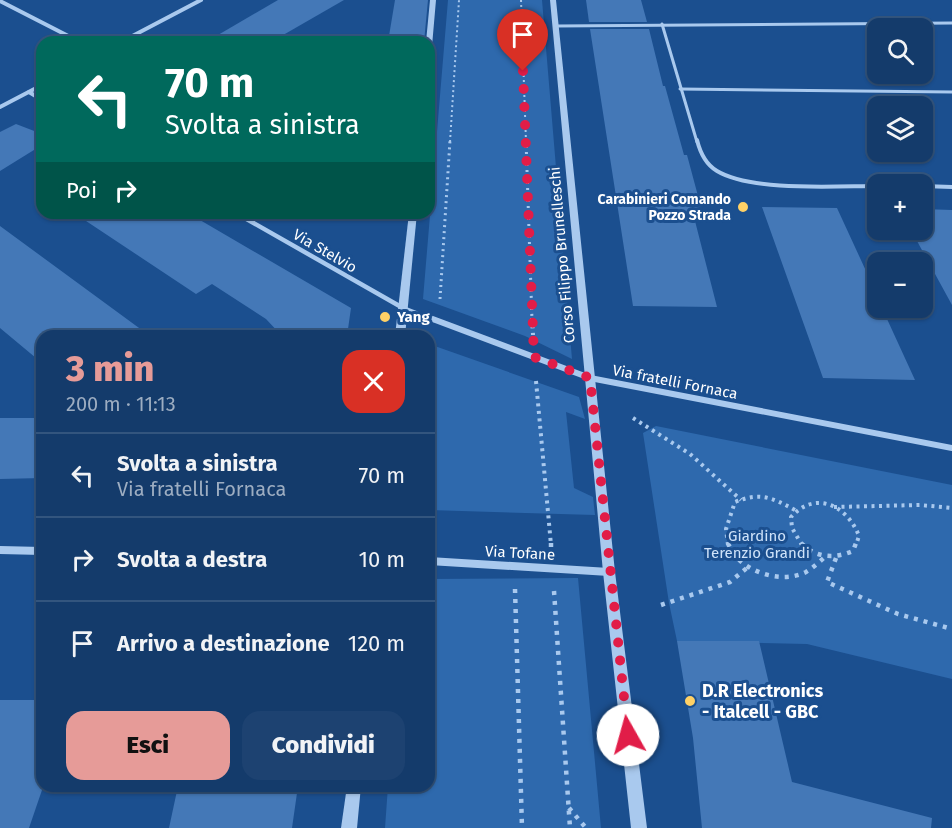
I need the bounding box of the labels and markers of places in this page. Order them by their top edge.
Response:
pin [497,9,548,71]
place label: Carabinieri Comando Pozzo Strada [598,191,731,224]
marker: Carabinieri Comando Pozzo Strada [736,200,750,214]
place label: Yang [396,308,430,326]
marker: Yang [378,310,392,324]
place label: D.R Electronics - Italcell - GBC [702,680,823,723]
marker: D.R Electronics - Italcell - GBC [683,694,697,708]

